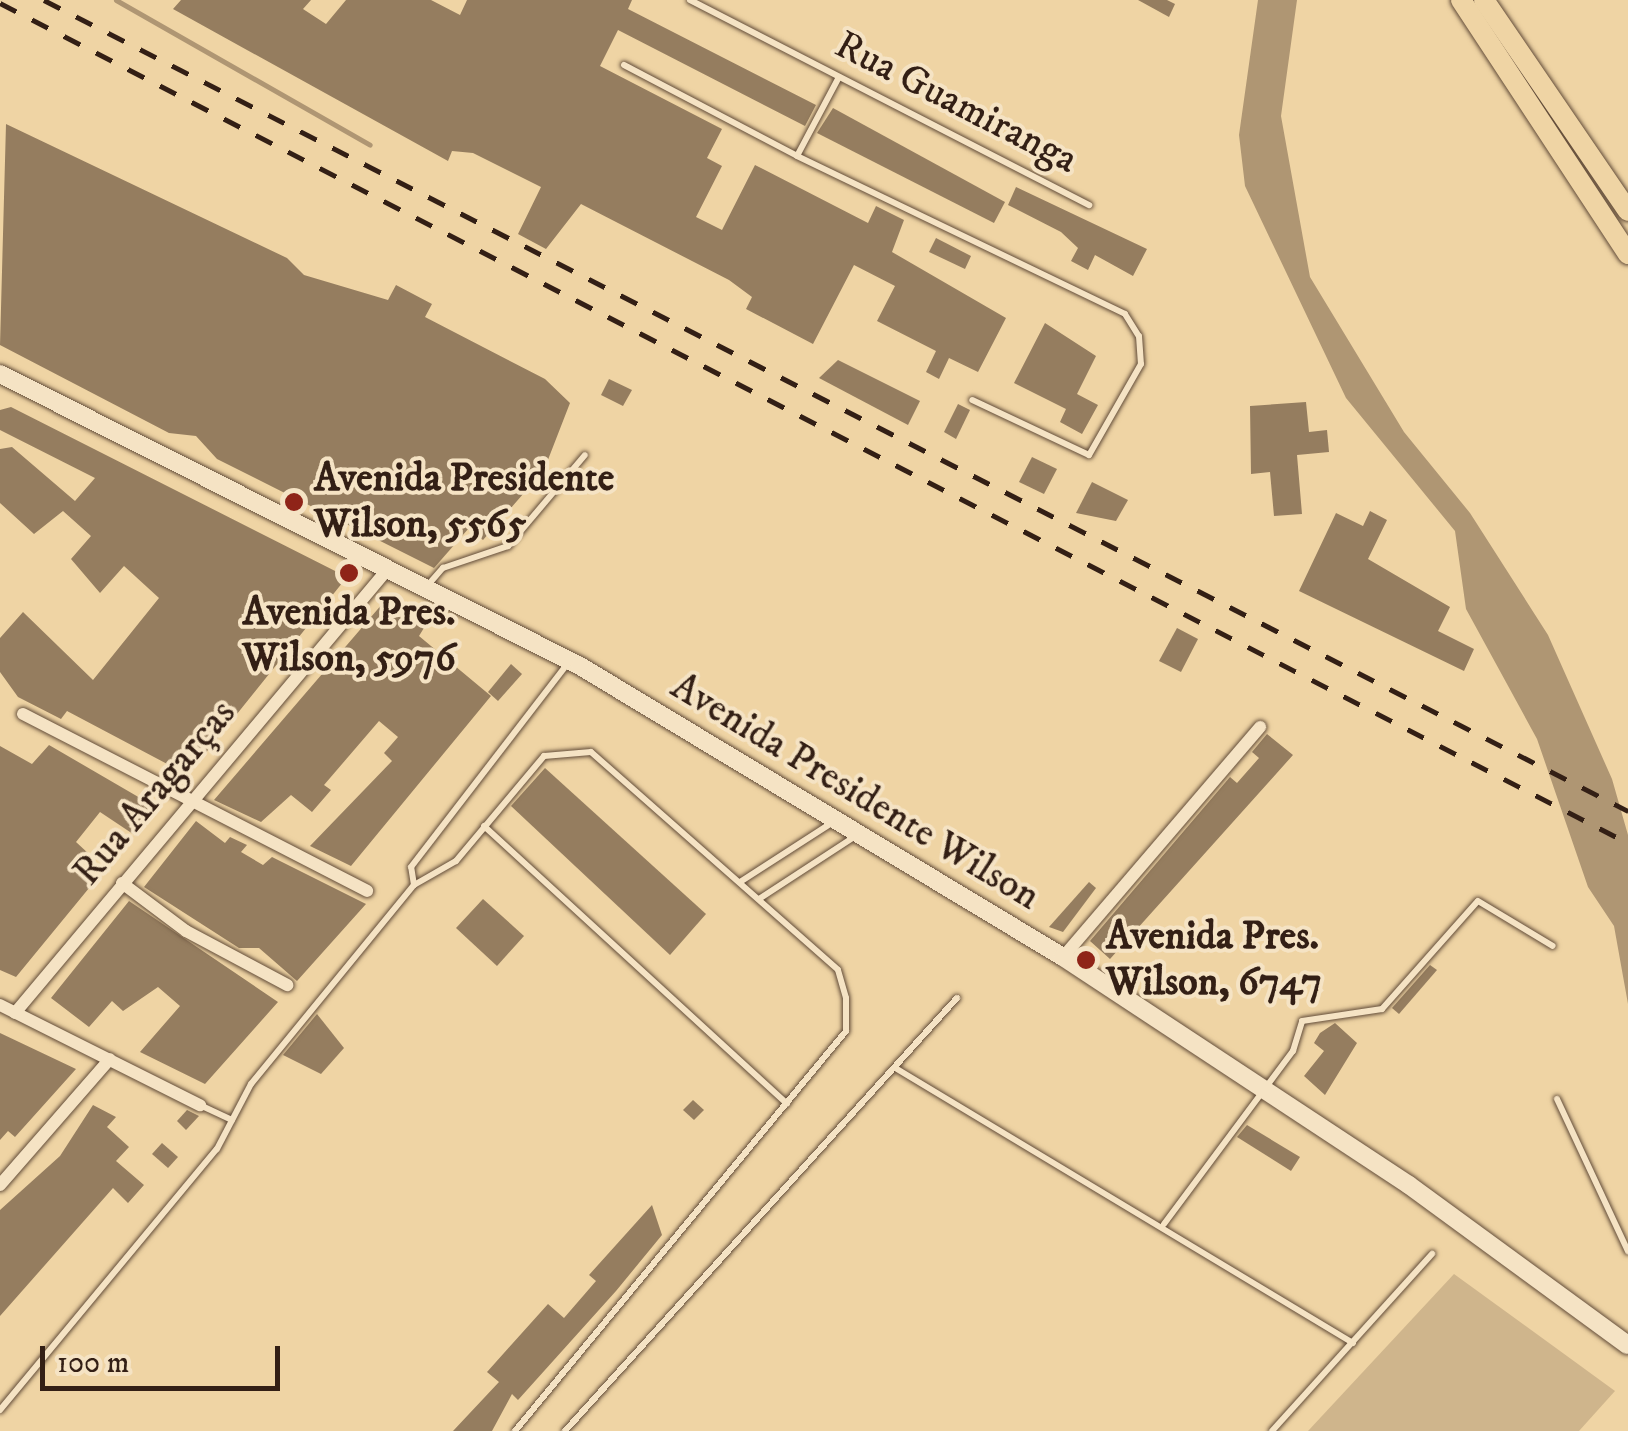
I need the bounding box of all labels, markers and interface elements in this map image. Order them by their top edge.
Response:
street label: Rua Guamiranga [827,21,1085,185]
place label: Avenida Presidente Wilson, 5565 [314,455,614,549]
marker: Avenida Presidente Wilson, 5565 [283,491,305,513]
marker: Avenida Pres. Wilson, 5976 [338,562,360,584]
place label: Avenida Pres. Wilson, 5976 [242,589,456,683]
street label: Avenida Presidente Wilson [662,663,1048,921]
street label: Rua Aragarças [63,690,247,896]
place label: Avenida Pres. Wilson, 6747 [1106,913,1322,1007]
marker: Avenida Pres. Wilson, 6747 [1075,949,1097,971]
scale bar [45,1326,285,1388]
text: 100 m [57,1345,129,1382]

